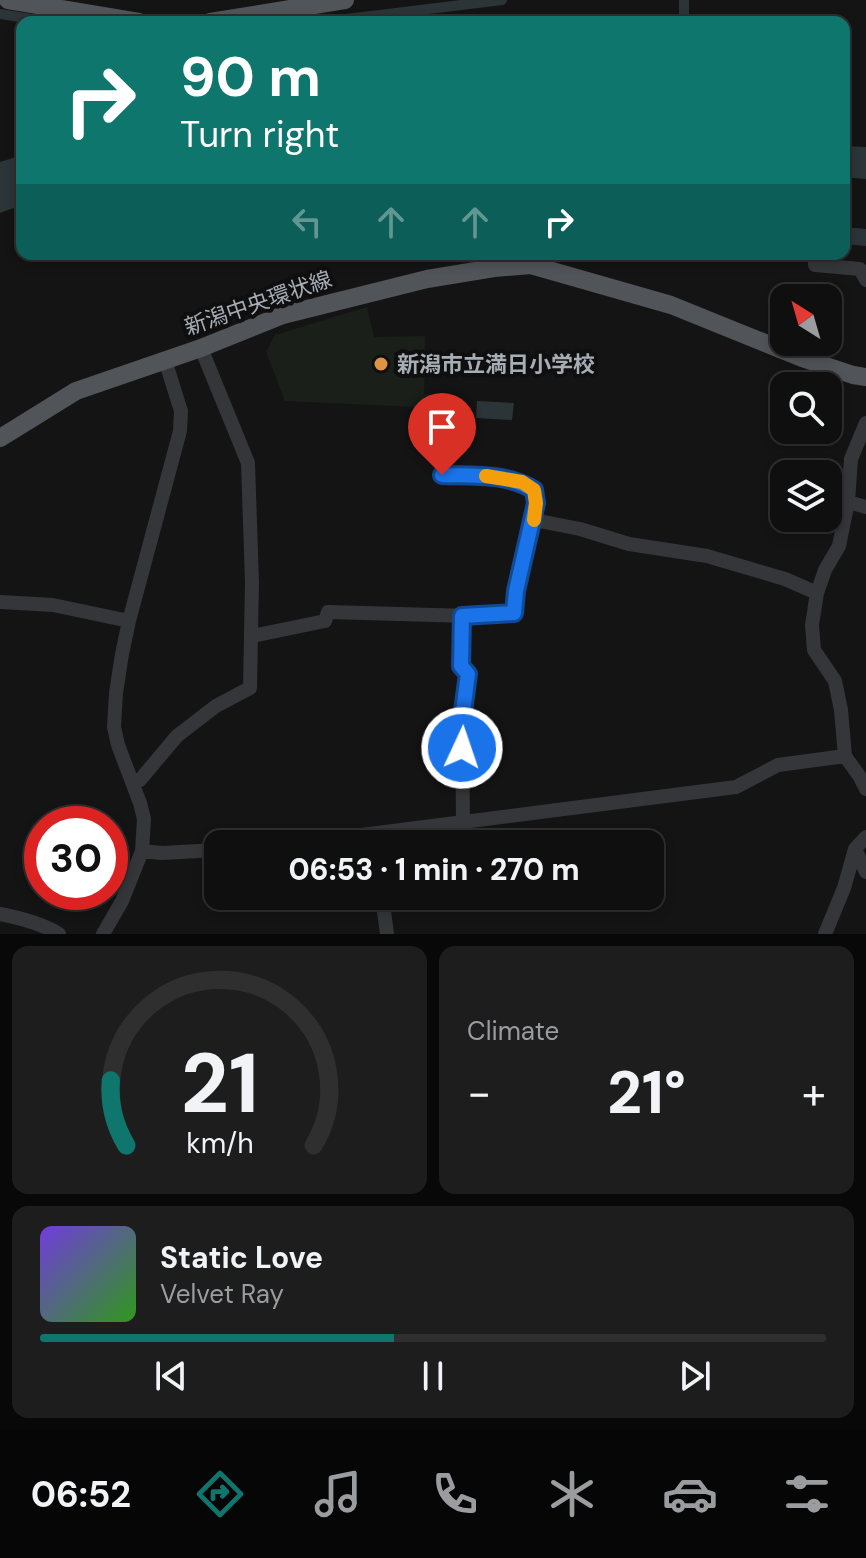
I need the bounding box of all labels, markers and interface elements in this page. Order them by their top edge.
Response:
text: 90 m [180,40,321,113]
icon: right [48,48,152,152]
text: Turn right [180,111,339,158]
icon: left [285,200,329,244]
icon: ahead [369,200,413,244]
icon: ahead [453,200,497,244]
icon: right [537,200,581,244]
street label: 新潟中央環状線 [180,264,336,342]
north arrow [770,284,842,356]
map controls [770,284,842,532]
place label: 新潟市立満日小学校 [397,350,595,379]
marker: 新潟市立満日小学校 [372,355,390,373]
button: search [770,372,842,444]
pin [408,393,476,475]
icon: arrive [420,405,464,449]
button: layers [770,460,842,532]
position arrow [420,706,504,790]
speed limit sign: 30 [24,806,128,910]
text: 06:53 · 1 min · 270 m [288,850,580,889]
text: Climate [467,1014,559,1048]
text: 21 [180,1029,259,1138]
text: 21° [607,1053,686,1132]
text: − [467,1064,491,1122]
text: + [802,1064,826,1122]
text: km/h [186,1125,253,1162]
text: Static Love [160,1238,323,1277]
text: Velvet Ray [160,1277,284,1311]
icon: previous [149,1354,193,1398]
icon: pause [411,1354,455,1398]
icon: next [673,1354,717,1398]
icon: directions [192,1466,248,1522]
icon: music [310,1466,366,1522]
icon: phone [427,1466,483,1522]
icon: climate [544,1466,600,1522]
icon: car [662,1466,718,1522]
icon: filters [779,1466,835,1522]
text: 06:52 [31,1471,131,1518]

